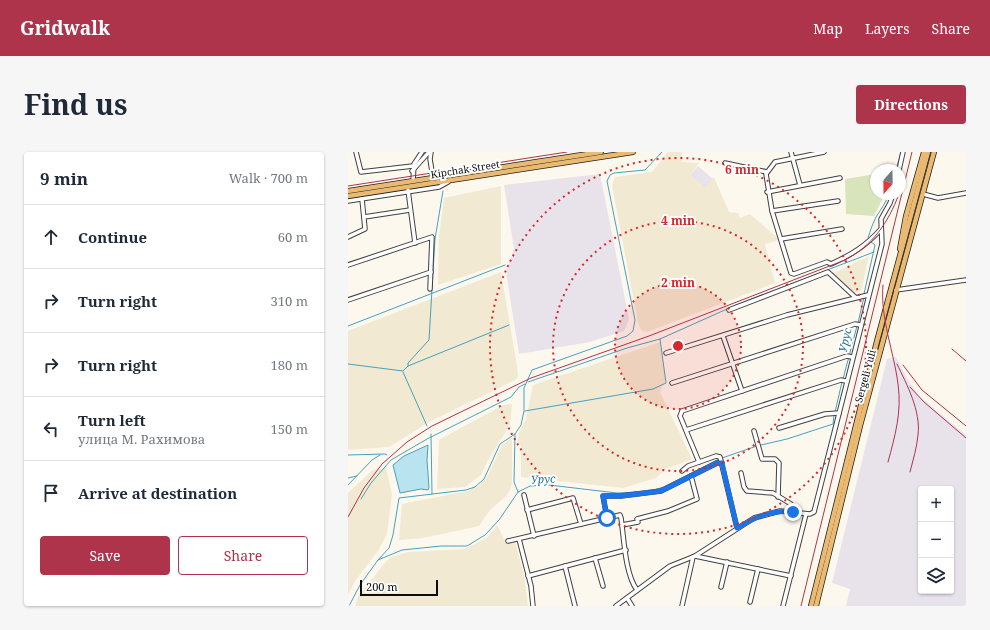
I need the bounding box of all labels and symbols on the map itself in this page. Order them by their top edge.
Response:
street label: Kipchak Street [430,157,501,181]
text: 6 min [725,161,759,178]
north arrow [870,164,906,200]
text: 4 min [661,212,695,229]
text: 2 min [661,274,695,291]
water label: Урус [834,326,855,354]
centre of rings [671,339,685,353]
street label: Sergeli Yuli [851,347,879,404]
water label: Урус [530,470,556,487]
route end [784,503,802,521]
route start [598,509,616,527]
scale bar [360,578,438,597]

